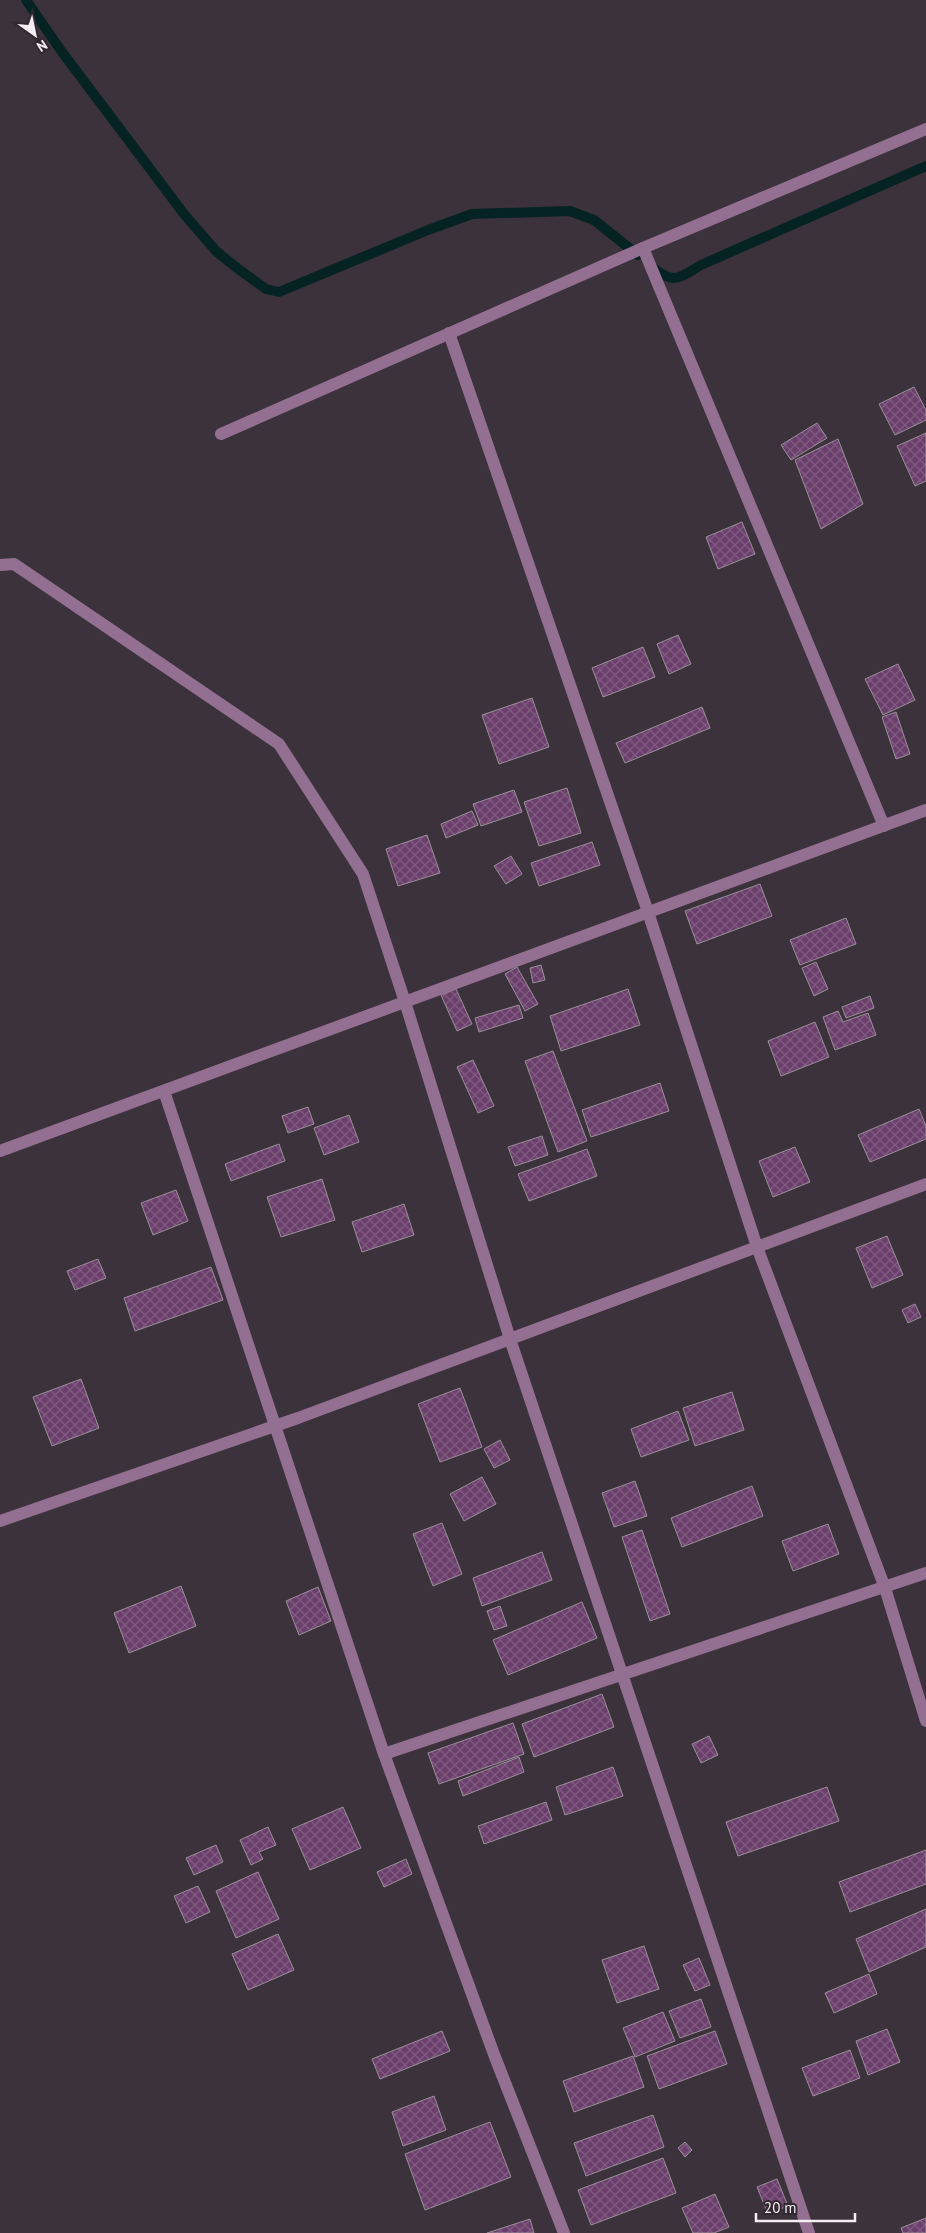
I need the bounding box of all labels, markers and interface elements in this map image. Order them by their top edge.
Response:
north arrow [10,10,60,60]
text: N [33,36,51,56]
scale bar [756,2190,855,2222]
text: 20 m [764,2198,797,2217]

